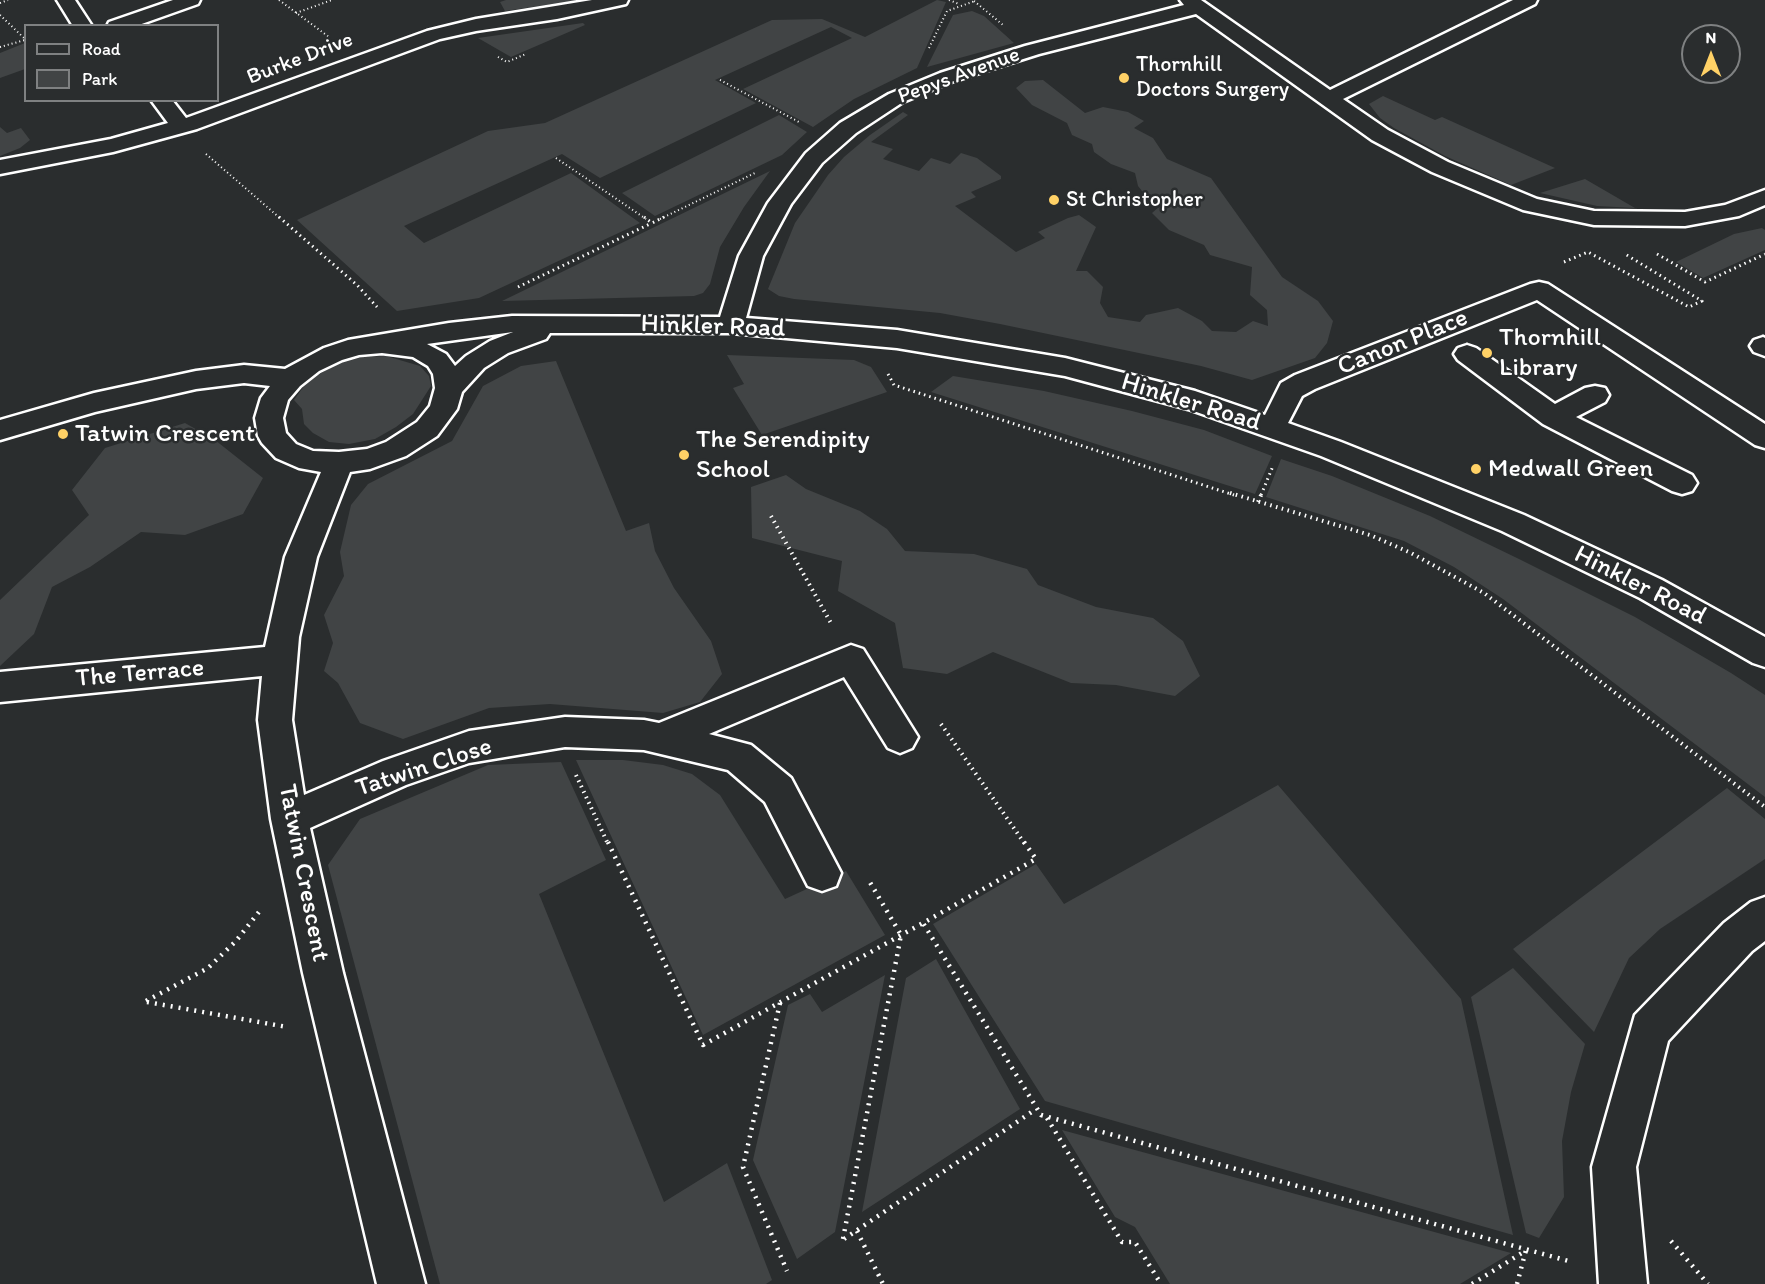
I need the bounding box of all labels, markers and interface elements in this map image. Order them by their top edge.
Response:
legend [24,24,219,102]
north arrow [1681,24,1741,84]
street label: Burke Drive [243,27,357,91]
text: N [1706,28,1716,47]
text: Road [82,38,121,60]
street label: Pepys Avenue [894,42,1024,110]
place label: Thornhill Doctors Surgery [1136,52,1289,104]
text: Park [82,68,117,90]
marker: Thornhill Doctors Surgery [1117,71,1131,85]
place label: St Christopher [1066,187,1203,213]
marker: St Christopher [1047,193,1061,207]
street label: Canon Place [1333,303,1473,383]
street label: Hinkler Road [640,309,786,345]
place label: Thornhill Library [1499,322,1601,384]
marker: Thornhill Library [1480,346,1494,360]
street label: Hinkler Road [1117,367,1265,439]
place label: Tatwin Crescent [75,418,255,450]
place label: The Serendipity School [696,424,870,485]
marker: Tatwin Crescent [56,427,70,441]
marker: The Serendipity School [677,448,691,462]
place label: Medwall Green [1488,453,1653,485]
marker: Medwall Green [1469,462,1483,476]
street label: Hinkler Road [1569,539,1711,633]
street label: The Terrace [74,653,206,695]
street label: Tatwin Close [352,731,496,805]
street label: Tatwin Crescent [271,782,335,964]

